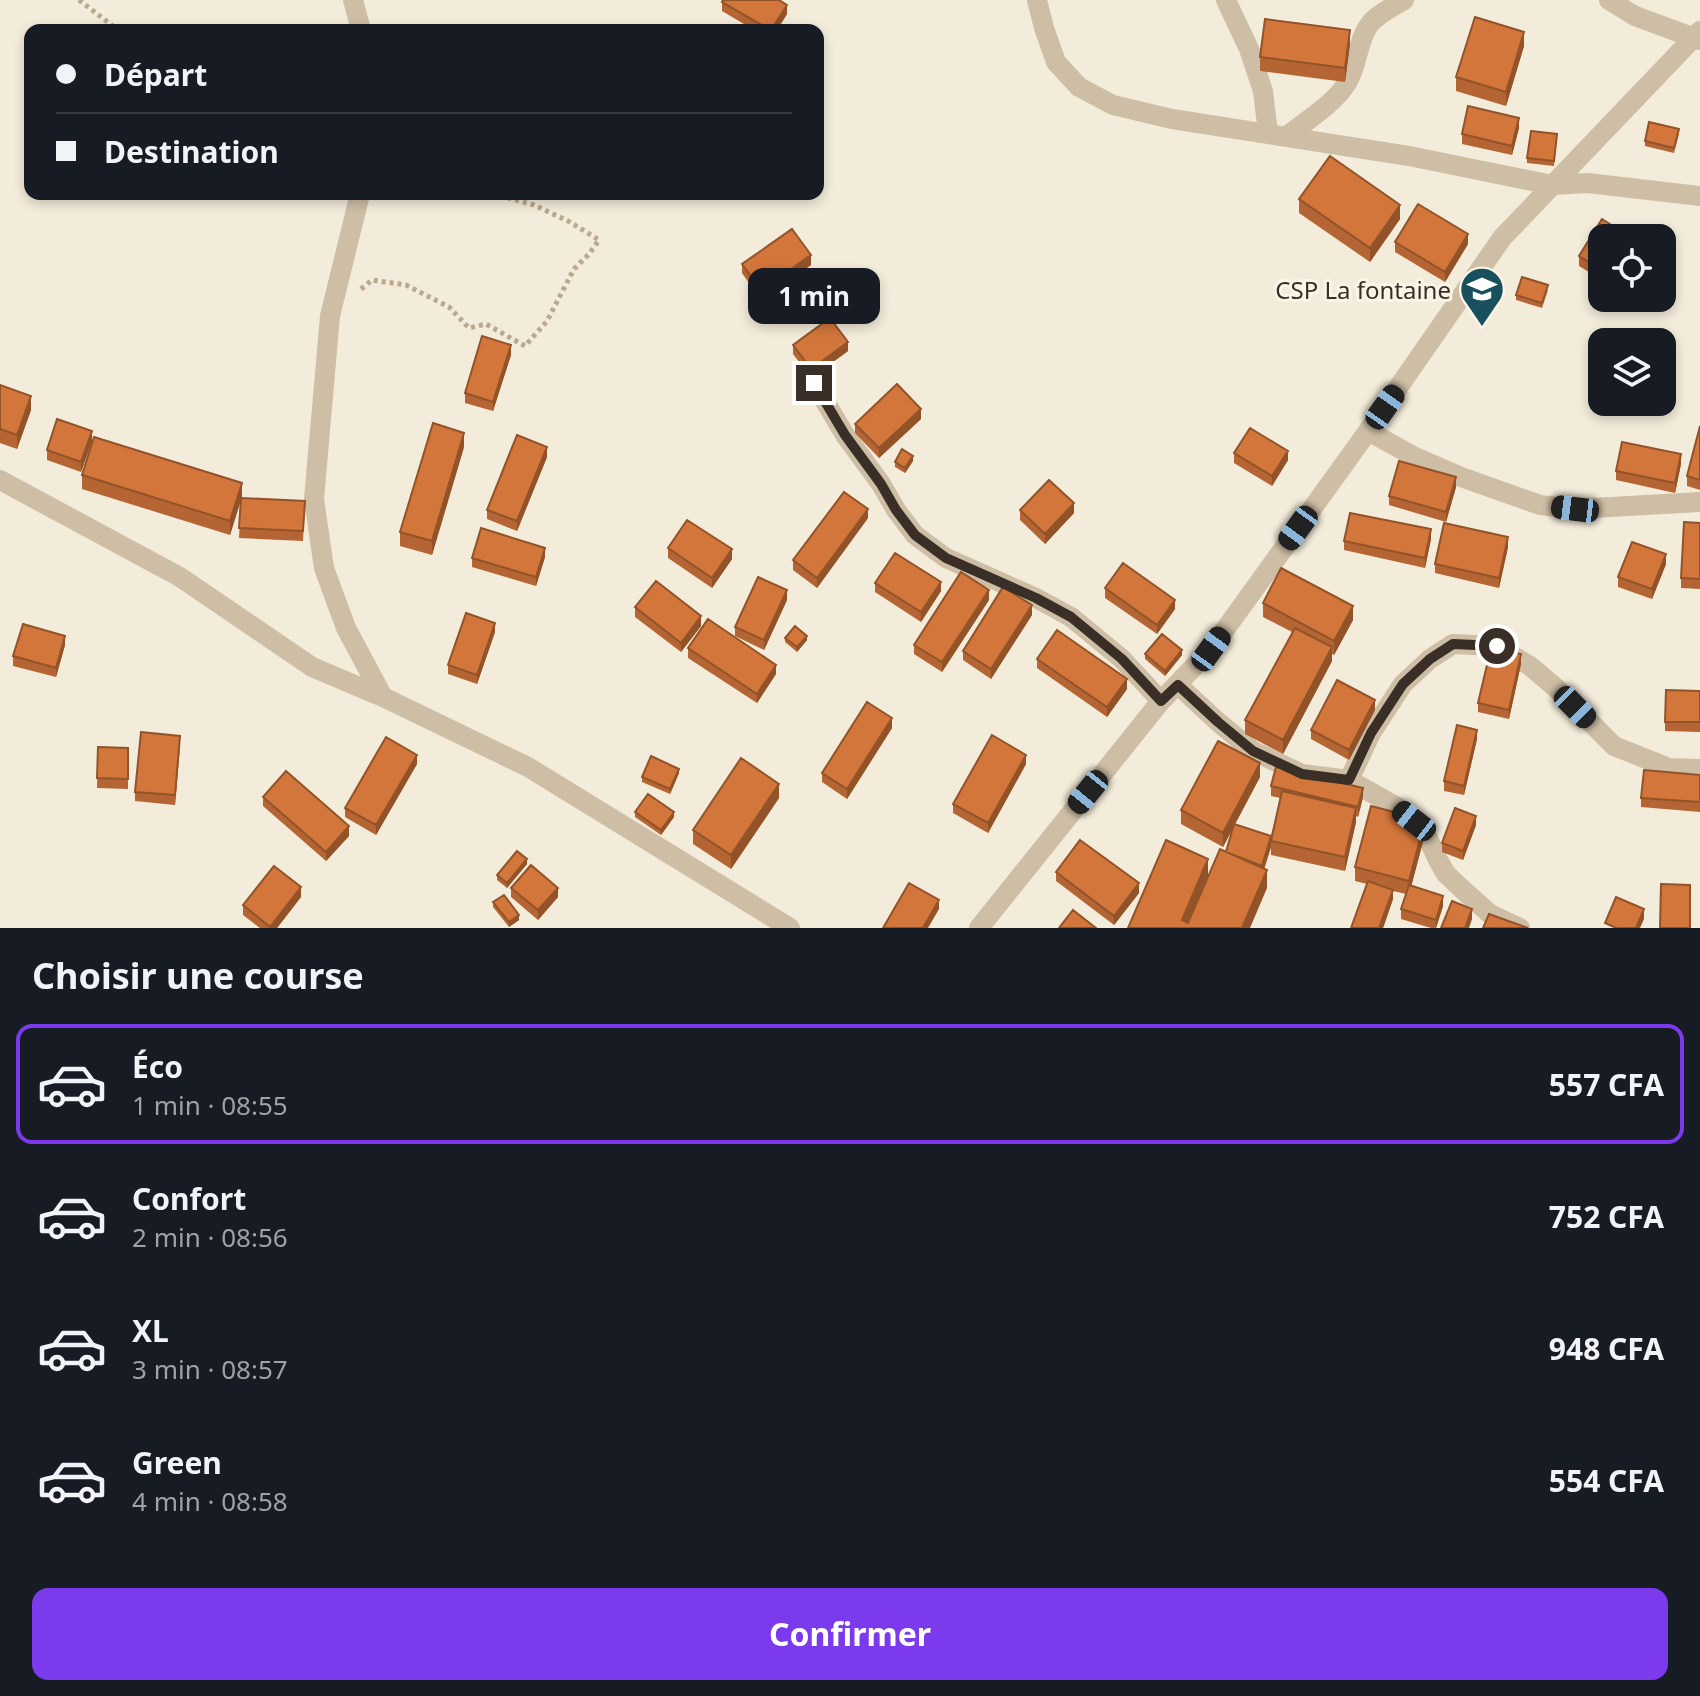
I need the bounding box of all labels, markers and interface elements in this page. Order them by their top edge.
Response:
text: Départ [104,54,207,95]
text: Destination [104,131,279,172]
map controls [1588,224,1676,416]
button: locate [1588,224,1676,312]
school or university icon: CSP La fontaine [1458,265,1506,328]
callout: 1 min [748,267,880,323]
place label: CSP La fontaine [1275,273,1451,306]
text: 1 min [778,278,850,314]
button: layers [1588,328,1676,416]
route end [796,365,832,401]
car [1361,380,1409,434]
car [1550,494,1600,524]
car [1274,502,1322,554]
car [1187,623,1235,675]
route start [1479,628,1515,664]
car [1550,682,1600,732]
car [1064,766,1112,818]
car [1388,797,1440,845]
text: Choisir une course [32,951,364,1000]
text: Éco [132,1046,183,1087]
icon: car [36,1048,108,1120]
text: 557 CFA [1549,1064,1664,1105]
text: 1 min · 08:55 [132,1087,288,1123]
text: Confort [132,1178,246,1219]
icon: car [36,1180,108,1252]
text: 752 CFA [1549,1196,1664,1237]
text: 2 min · 08:56 [132,1219,288,1255]
text: XL [132,1310,169,1351]
icon: car [36,1312,108,1384]
text: 948 CFA [1549,1328,1664,1369]
text: 3 min · 08:57 [132,1351,288,1387]
text: Green [132,1442,222,1483]
icon: car [36,1444,108,1516]
text: 554 CFA [1549,1460,1664,1501]
text: 4 min · 08:58 [132,1483,288,1519]
button: Confirmer [32,1588,1668,1680]

